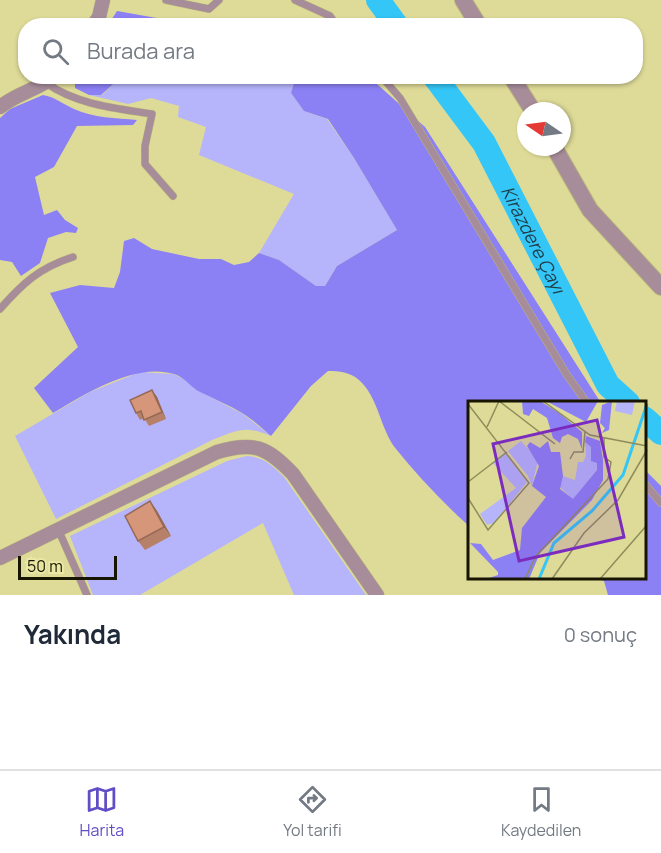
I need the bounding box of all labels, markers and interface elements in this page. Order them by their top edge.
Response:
search box [18,18,643,84]
icon: search [39,35,72,68]
text: Burada ara [87,36,195,66]
north arrow [517,102,571,156]
water label: Kirazdere Çayı [496,182,572,299]
inset map [468,401,646,580]
scale bar [18,553,117,580]
text: 50 m [27,555,63,577]
text: Yakında [24,616,121,652]
text: 0 sonuç [564,621,637,648]
tab: Harita [80,783,124,841]
tab: Yol tarifi [283,783,342,841]
tab: Kaydedilen [501,783,581,841]

